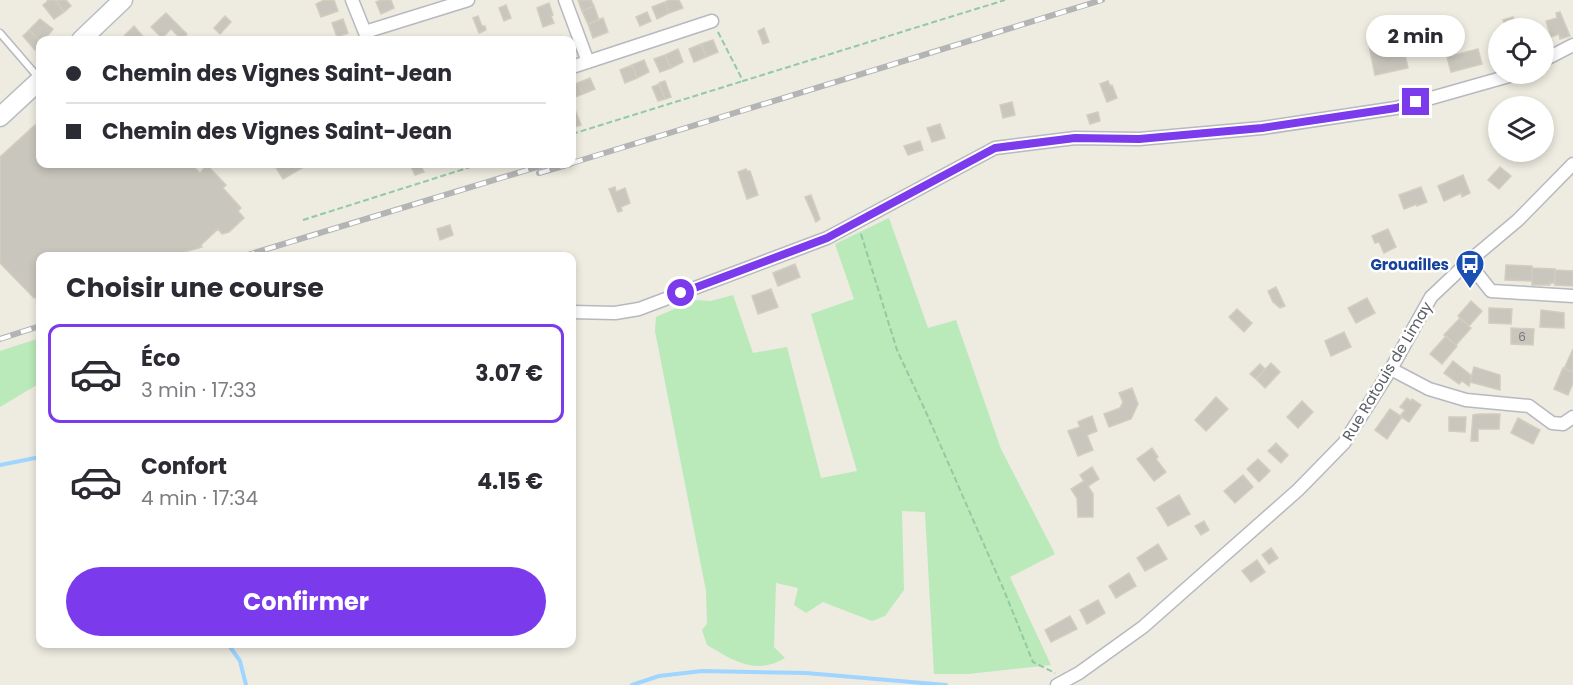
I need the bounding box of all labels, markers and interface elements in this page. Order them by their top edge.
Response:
callout: 2 min [1366,15,1466,57]
map controls [1488,18,1554,162]
button: locate [1488,18,1554,84]
text: 2 min [1387,22,1444,50]
text: Chemin des Vignes Saint-Jean [102,58,452,89]
route end [1402,88,1429,115]
button: layers [1488,96,1554,162]
text: Chemin des Vignes Saint-Jean [102,116,452,147]
bus stop icon: Grouailles [1454,248,1486,290]
place label: Grouailles [1370,254,1449,275]
text: Choisir une course [66,269,324,306]
route start [667,279,694,306]
street label: Rue Ratouis de Limay [1337,297,1437,445]
house number: 6 [1518,328,1526,345]
text: Éco [141,343,180,374]
icon: car [69,347,123,401]
text: 3.07 € [475,358,543,389]
text: 3 min · 17:33 [141,376,257,404]
text: Confort [141,451,227,482]
icon: car [69,455,123,509]
text: 4.15 € [477,466,543,497]
text: 4 min · 17:34 [141,484,258,512]
button: Confirmer [66,567,546,636]

